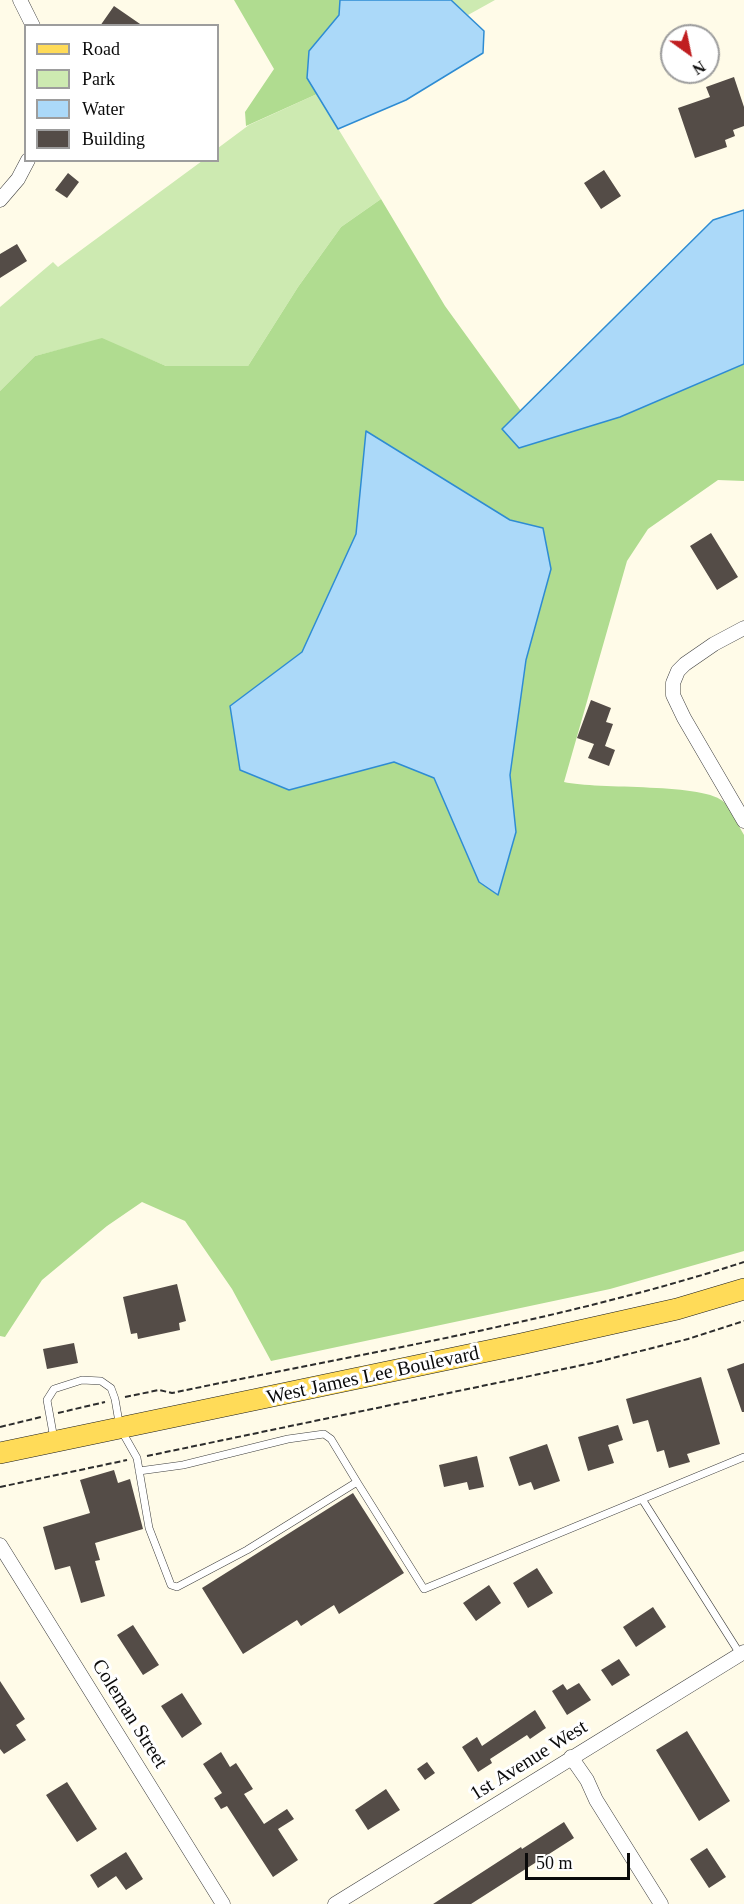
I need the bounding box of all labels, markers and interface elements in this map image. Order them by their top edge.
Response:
legend [24,24,219,162]
north arrow [660,24,720,84]
text: Road [82,39,120,59]
text: N [690,58,708,78]
text: Park [82,69,115,89]
text: Water [82,99,125,119]
text: Building [82,129,145,149]
street label: West James Lee Boulevard [265,1342,481,1410]
street label: Coleman Street [86,1655,172,1773]
street label: 1st Avenue West [466,1715,592,1807]
scale bar [528,1841,633,1879]
text: 50 m [536,1853,573,1873]

